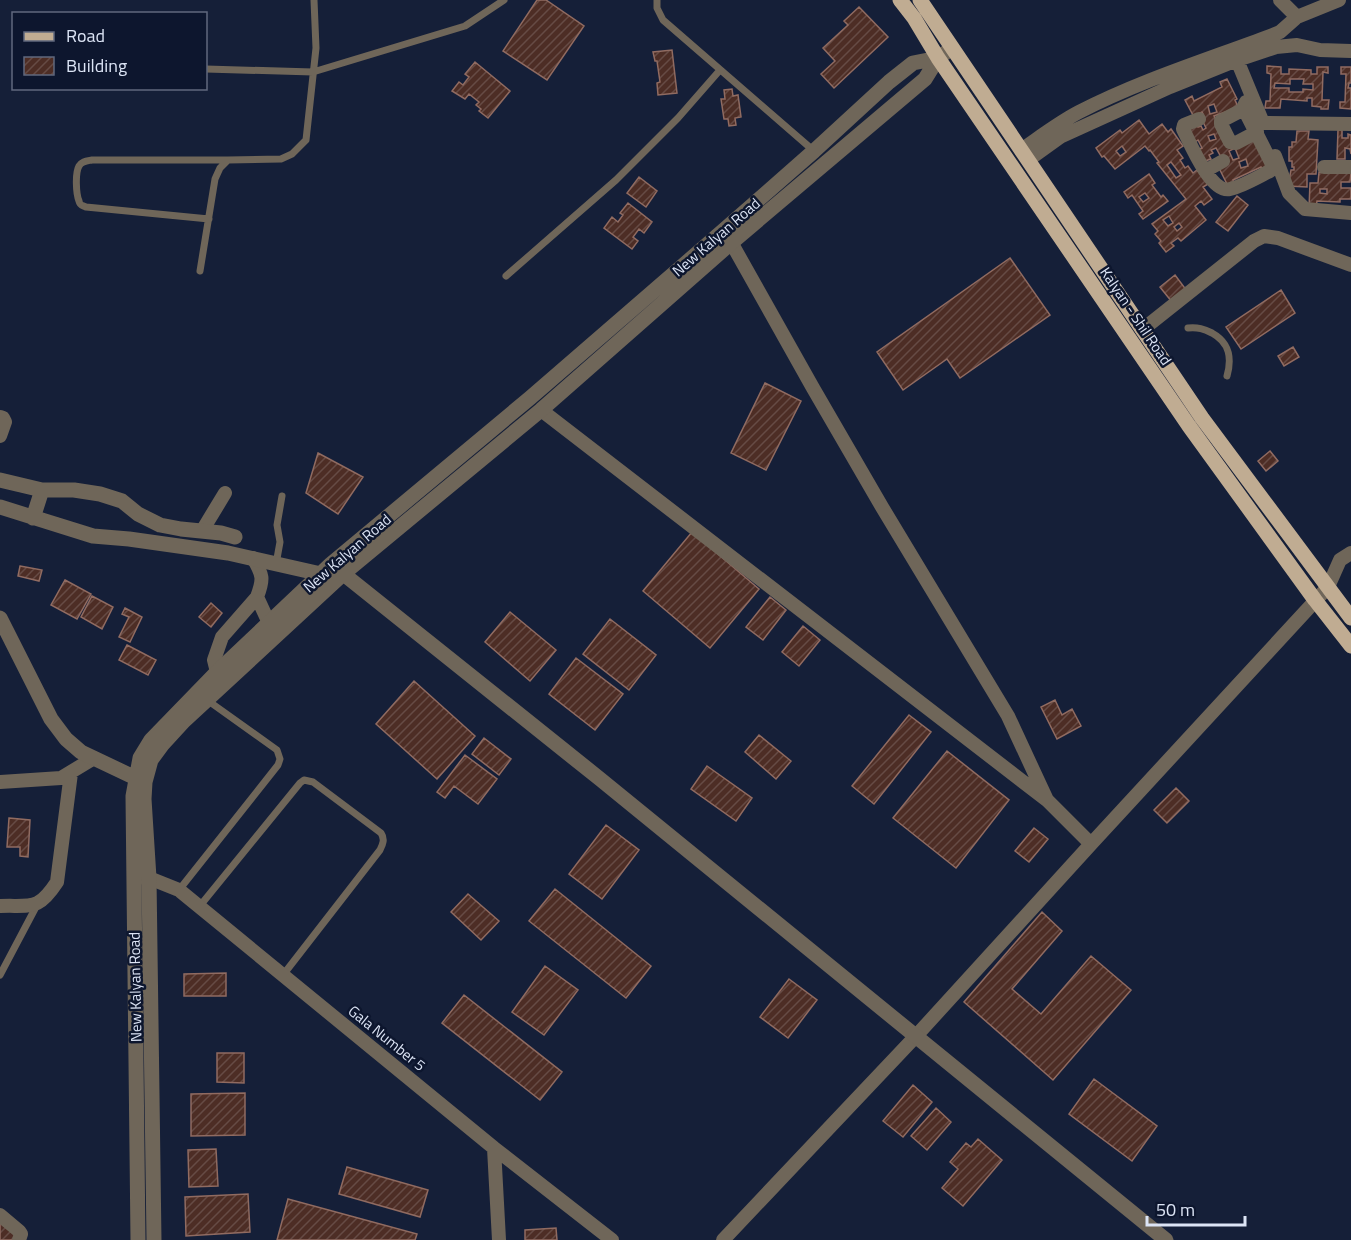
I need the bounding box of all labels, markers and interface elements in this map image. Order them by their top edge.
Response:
legend [12,12,207,90]
text: Road [66,22,105,49]
text: Building [66,52,127,79]
street label: New Kalyan Road [667,192,765,282]
street label: Kalyan - Shil Road [1095,262,1177,370]
street label: New Kalyan Road [298,508,396,598]
street label: New Kalyan Road [123,932,147,1042]
street label: Gala Number 5 [343,999,431,1077]
scale bar [1147,1189,1244,1227]
text: 50 m [1156,1196,1195,1223]

